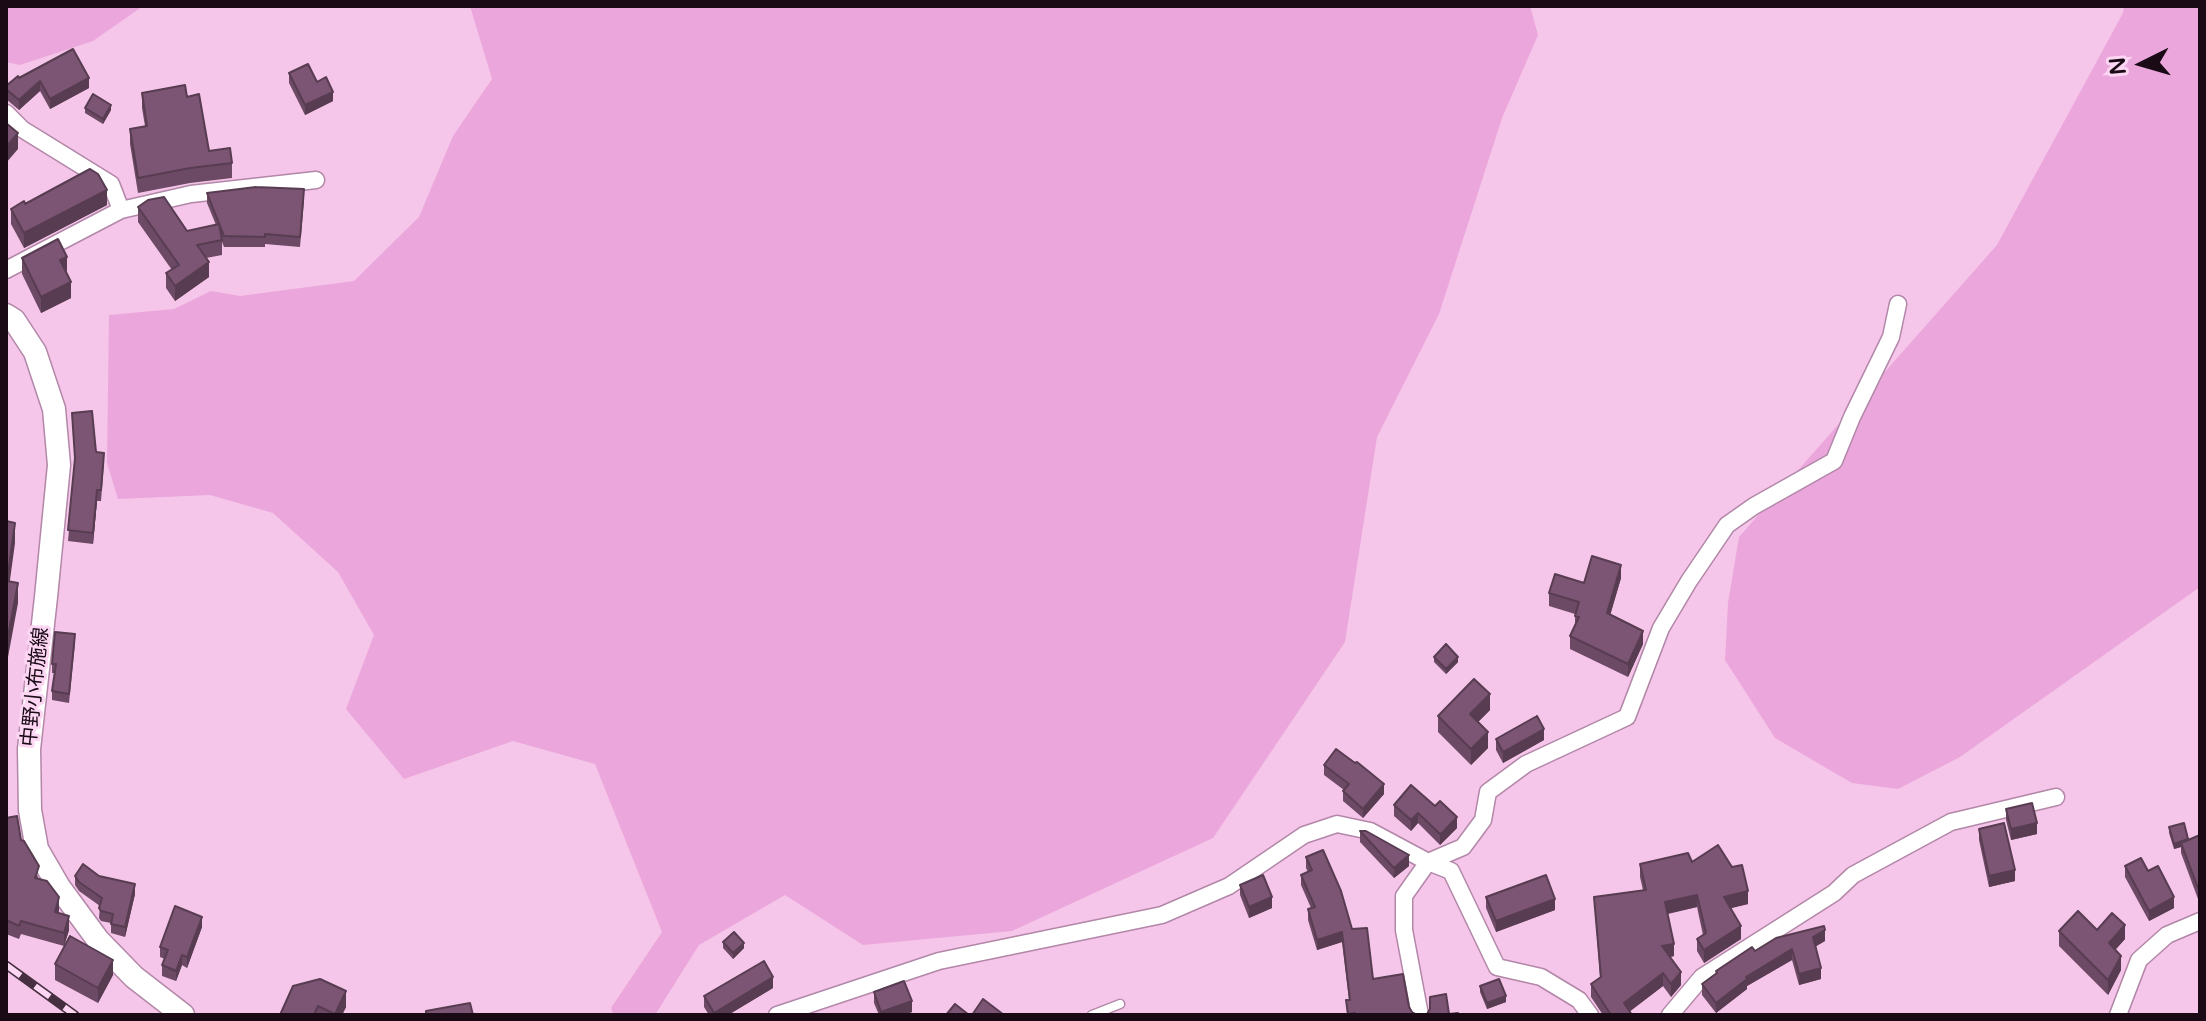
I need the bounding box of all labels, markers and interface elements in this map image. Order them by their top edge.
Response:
north arrow [2102,24,2182,104]
text: N [2104,56,2132,76]
street label: 中野小布施線 [18,626,54,748]

